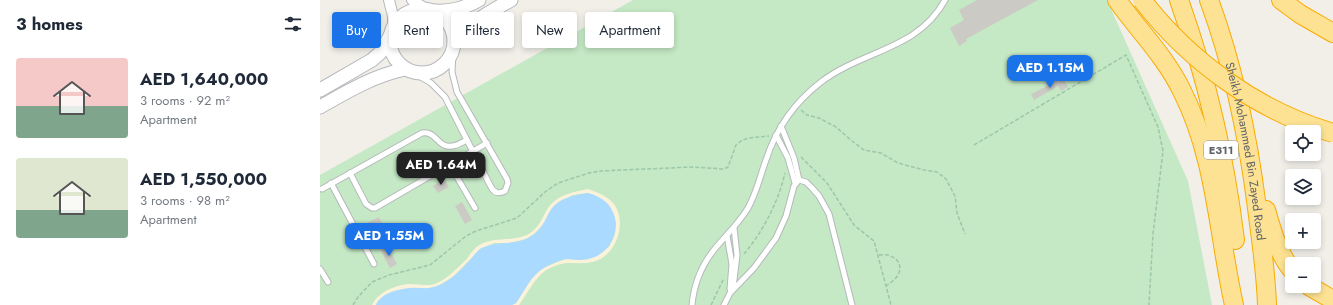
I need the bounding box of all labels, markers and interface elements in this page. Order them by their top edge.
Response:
text: 3 homes [16,12,83,36]
chip: Buy [332,12,381,48]
chip: Rent [389,12,443,48]
chip: Filters [451,12,514,48]
chip: New [522,12,577,48]
chip: Apartment [585,12,674,48]
icon: filters [282,13,304,35]
pin: AED 1.15M [1004,55,1096,89]
text: AED 1.15M [1016,58,1084,77]
street label: Sheikh Mohammed Bin Zayed Road [1220,60,1270,241]
text: AED 1,640,000 [140,67,268,91]
icon: home [48,74,96,122]
text: 3 rooms · 92 m² [140,91,230,110]
text: Apartment [140,110,197,129]
map controls [1285,125,1321,293]
button: locate [1285,125,1321,161]
road number: E311 [1204,141,1238,159]
pin: AED 1.64M [395,152,487,186]
text: AED 1.64M [406,155,476,174]
text: AED 1,550,000 [140,167,267,191]
button: layers [1285,169,1321,205]
icon: home [48,174,96,222]
text: 3 rooms · 98 m² [140,191,230,210]
text: Apartment [140,210,197,229]
button: + [1285,213,1321,249]
pin: AED 1.55M [343,223,435,257]
text: AED 1.55M [354,226,424,245]
button: − [1285,257,1321,293]

